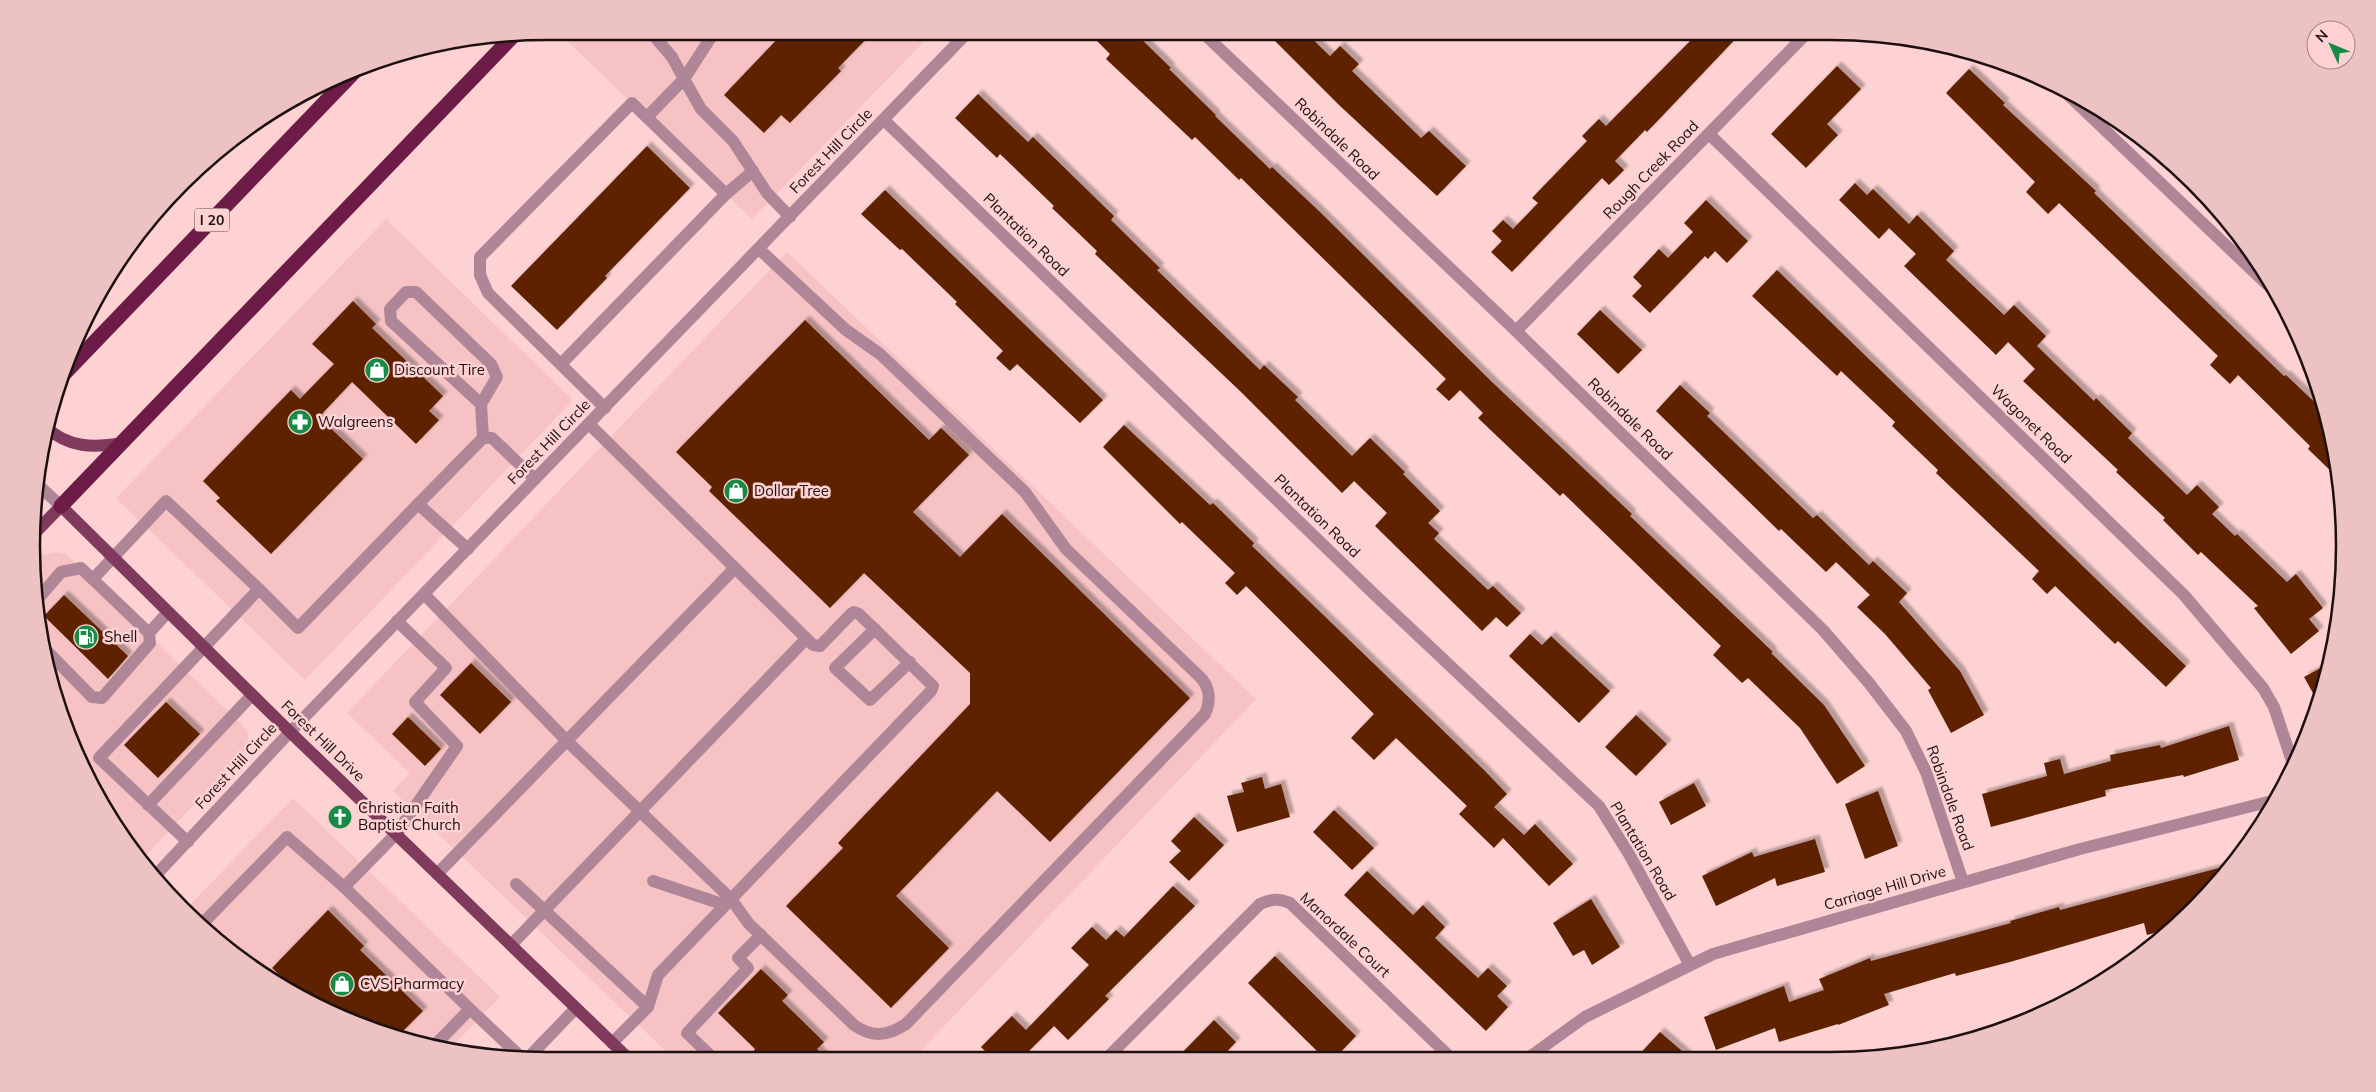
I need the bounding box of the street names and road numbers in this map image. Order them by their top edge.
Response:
street label: Robindale Road [1291,93,1384,184]
street label: Forest Hill Circle [785,104,876,197]
street label: Rough Creek Road [1599,116,1702,223]
street label: Plantation Road [979,189,1073,280]
road number: I 20 [194,208,230,232]
street label: Robindale Road [1584,373,1677,464]
street label: Wagonet Road [1987,380,2076,467]
street label: Forest Hill Circle [503,395,594,488]
street label: Plantation Road [1270,470,1364,561]
street label: Forest Hill Drive [278,696,369,785]
street label: Forest Hill Circle [191,719,281,813]
street label: Robindale Road [1923,743,1978,853]
street label: Plantation Road [1606,798,1680,904]
street label: Carriage Hill Drive [1822,861,1948,914]
street label: Manordale Court [1296,888,1394,981]

